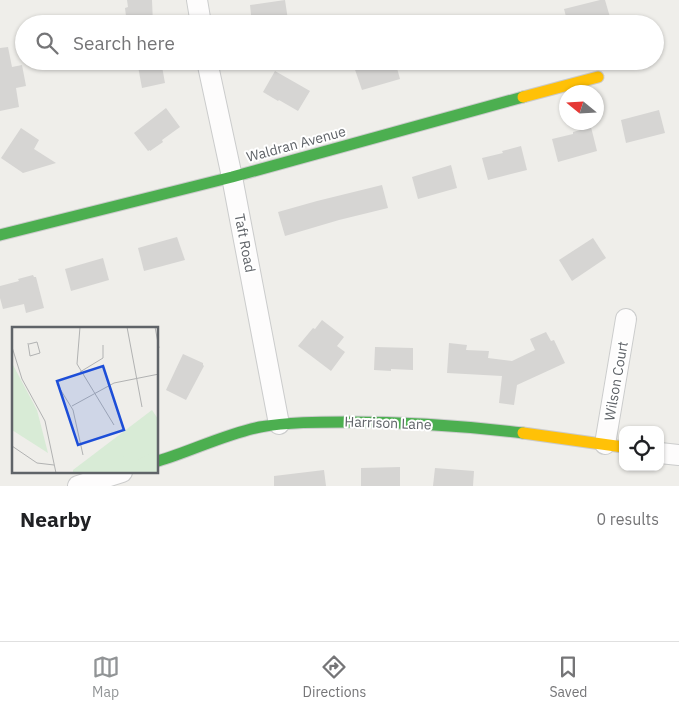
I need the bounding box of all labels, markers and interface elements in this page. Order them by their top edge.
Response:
search box [15,15,664,70]
icon: search [33,29,61,57]
text: Search here [73,31,175,55]
north arrow [559,85,604,130]
street label: Waldran Avenue [244,122,348,166]
street label: Taft Road [230,212,260,274]
inset map [12,327,159,473]
street label: Wilson Court [600,340,632,422]
street label: Harrison Lane [344,412,432,434]
map controls [619,426,664,471]
button: locate [619,426,664,471]
text: Nearby [20,505,91,533]
text: 0 results [596,509,659,529]
tab: Map [92,653,120,701]
tab: Directions [303,653,366,701]
tab: Saved [549,653,587,701]

